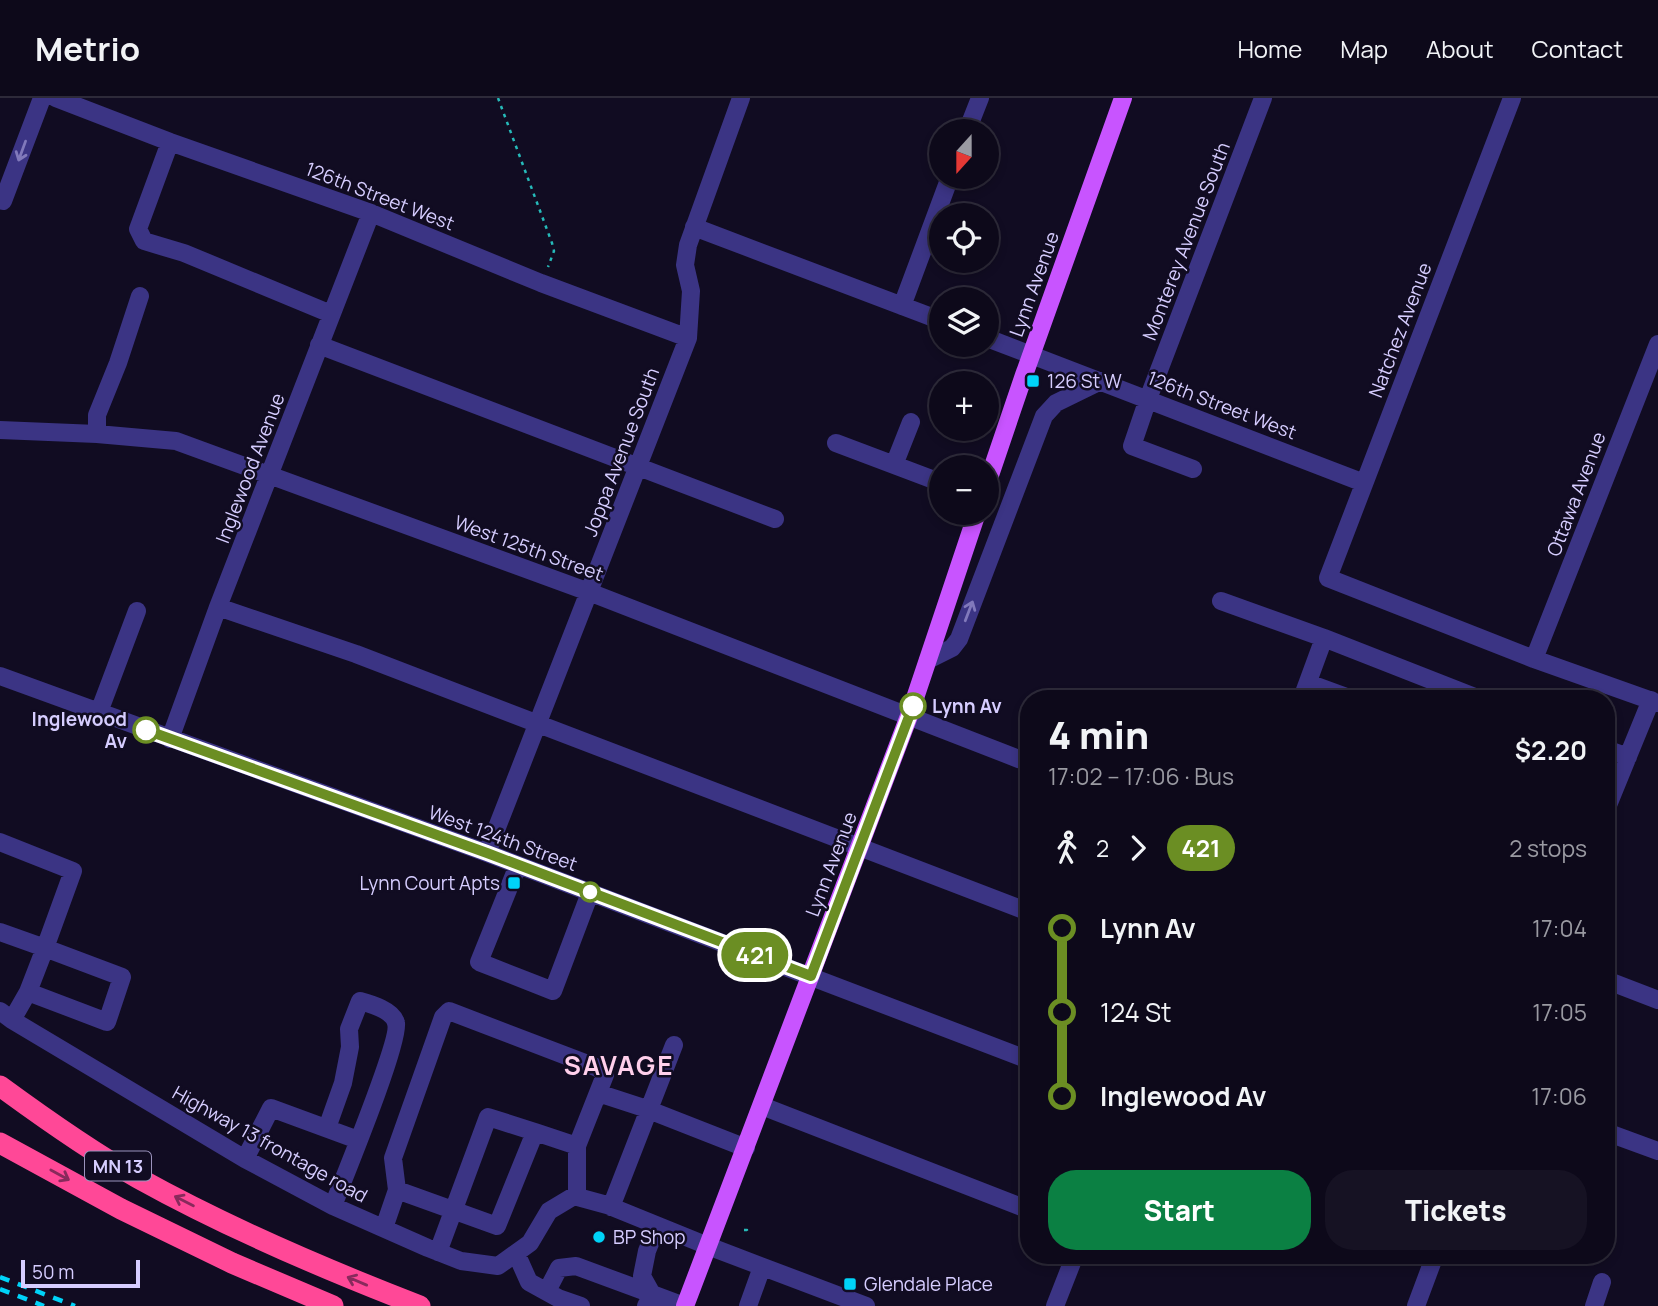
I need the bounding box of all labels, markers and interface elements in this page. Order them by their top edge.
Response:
text: Metrio [35,26,140,71]
text: Home [1237,32,1302,65]
text: Map [1340,32,1388,65]
text: About [1426,32,1494,65]
text: Contact [1532,32,1623,65]
north arrow [929,119,999,189]
map controls [929,119,999,525]
street label: Monterey Avenue South [1136,138,1236,344]
one-way arrow [15,140,27,162]
street label: 126th Street West [302,156,458,236]
button: locate [929,203,999,273]
street label: Lynn Avenue [1003,228,1065,340]
street label: Natchez Avenue [1362,259,1438,401]
button: layers [929,287,999,357]
street label: Joppa Avenue South [577,364,665,540]
street label: 126th Street West [1144,365,1300,445]
place label: 126 St W [1047,368,1122,394]
button: + [929,371,999,441]
marker: 126 St W [1025,373,1041,389]
street label: Inglewood Avenue [209,389,291,547]
street label: Ottawa Avenue [1540,428,1612,560]
button: − [929,455,999,525]
street label: West 125th Street [451,509,607,587]
one-way arrow [964,600,977,622]
marker: Lynn Av [900,693,926,719]
place label: Lynn Av [932,693,1002,719]
place label: Inglewood Av [32,706,127,754]
text: 4 min [1048,708,1149,760]
marker: Inglewood Av [133,717,159,743]
text: $2.20 [1515,732,1587,768]
text: 17:02 – 17:06 · Bus [1048,760,1234,792]
street label: West 124th Street [425,799,581,877]
street label: Lynn Avenue [799,808,863,920]
icon: walk [1048,829,1086,867]
icon: forward [1119,829,1157,867]
text: 421 [1181,831,1221,864]
text: 2 [1096,832,1109,864]
text: 2 stops [1509,832,1587,864]
place label: Lynn Court Apts [360,870,500,896]
marker: Lynn Court Apts [506,875,522,891]
unlabelled marker [580,882,600,902]
text: Lynn Av [1100,910,1196,946]
text: 17:04 [1532,912,1587,944]
line badge: 421 [715,932,795,978]
text: 421 [735,938,775,971]
text: 124 St [1100,994,1171,1030]
text: 17:05 [1532,996,1587,1028]
district label: SAVAGE [564,1047,674,1083]
text: Inglewood Av [1100,1078,1267,1114]
street label: Highway 13 frontage road [168,1079,372,1209]
text: 17:06 [1531,1080,1587,1112]
road number: MN 13 [85,1152,151,1181]
one-way arrow [49,1169,70,1182]
button: Start [1048,1170,1311,1250]
button: Tickets [1325,1170,1587,1250]
one-way arrow [174,1194,195,1208]
place label: BP Shop [613,1224,685,1250]
marker: BP Shop [591,1229,607,1245]
scale bar [21,1257,140,1289]
text: 50 m [32,1259,74,1285]
place label: Glendale Place [864,1271,993,1297]
one-way arrow [347,1274,368,1287]
marker: Glendale Place [842,1276,858,1292]

